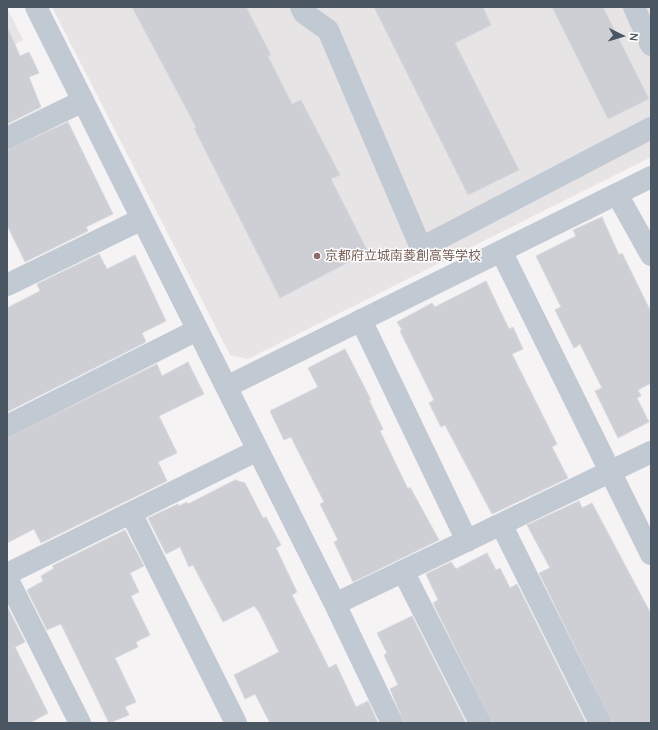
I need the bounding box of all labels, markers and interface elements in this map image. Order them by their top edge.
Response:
north arrow [602,16,642,56]
text: N [627,32,642,42]
place label: 京都府立城南菱創高等学校 [325,248,481,264]
marker: 京都府立城南菱創高等学校 [312,251,322,261]

